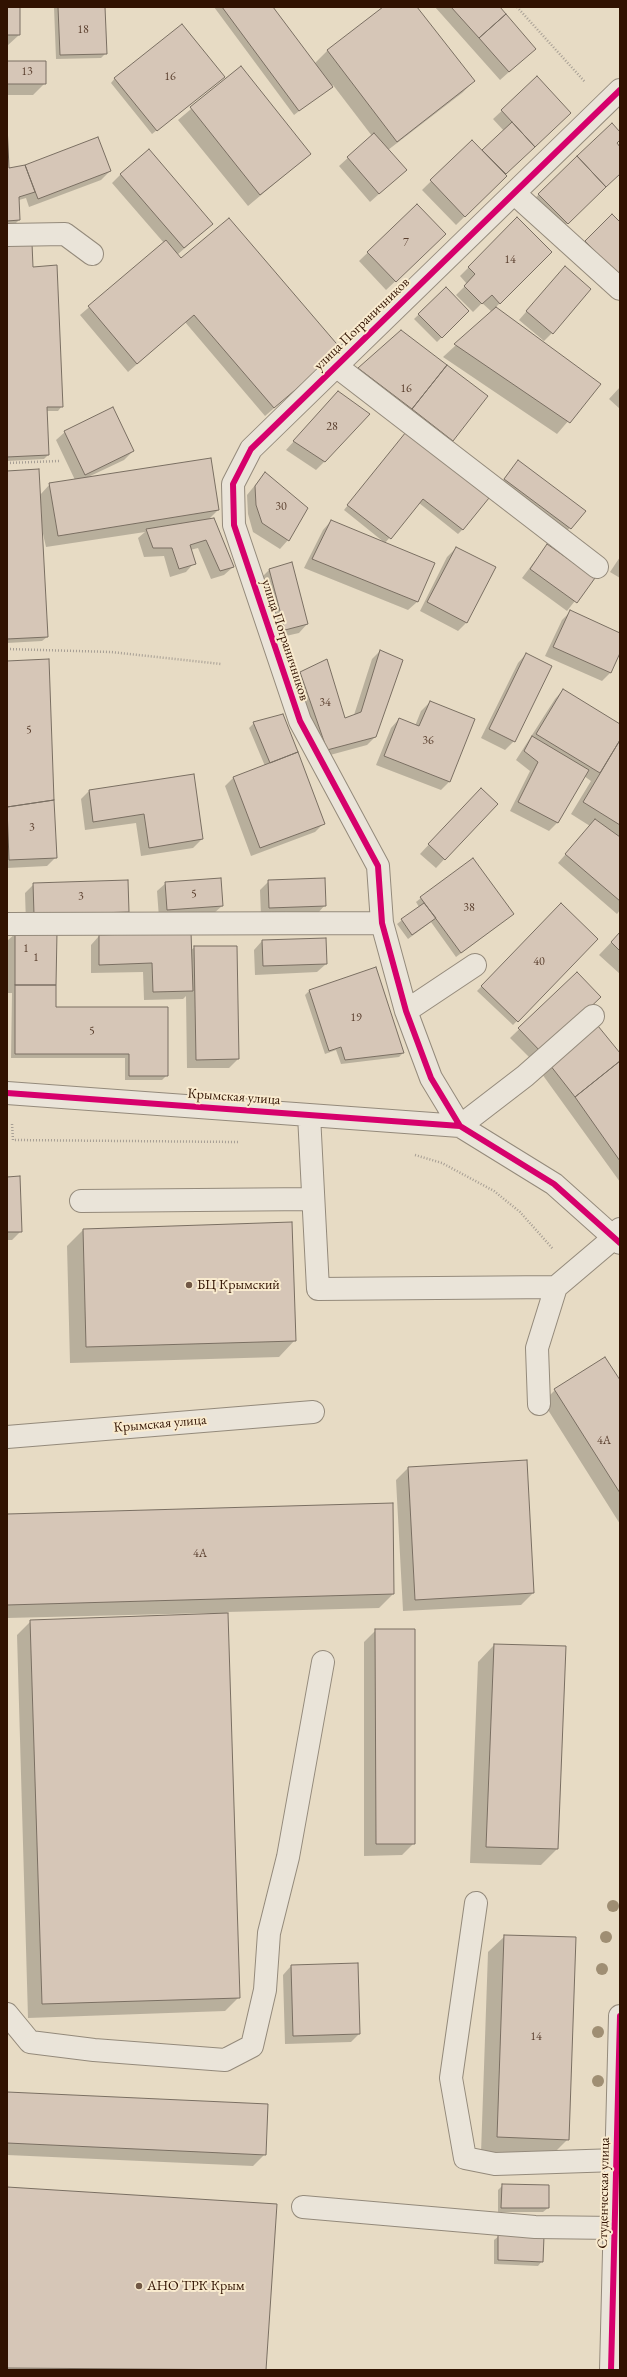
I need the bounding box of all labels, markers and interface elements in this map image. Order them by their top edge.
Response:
house number: 18 [77,23,89,37]
house number: 13 [21,65,33,79]
house number: 16 [164,70,176,84]
house number: 7 [403,236,409,250]
house number: 14 [504,253,516,267]
street label: улица Пограничников [311,274,413,374]
house number: 16 [400,382,412,396]
house number: 28 [326,420,338,434]
house number: 30 [275,500,287,514]
street label: улица Пограничников [257,577,313,703]
house number: 34 [319,696,331,710]
house number: 5 [26,723,32,737]
house number: 36 [422,734,434,748]
house number: 3 [29,821,35,835]
house number: 5 [191,887,197,901]
house number: 3 [78,890,84,904]
house number: 38 [463,901,475,915]
house number: 1 [23,942,29,956]
house number: 1 [33,951,39,965]
house number: 40 [533,955,545,969]
house number: 19 [350,1011,362,1025]
house number: 5 [89,1024,95,1038]
street label: Крымская улица [187,1085,281,1109]
place label: БЦ Крымский [197,1277,280,1293]
marker: БЦ Крымский [184,1280,194,1290]
street label: Крымская улица [113,1412,207,1436]
house number: 4А [597,1434,611,1448]
house number: 4А [193,1547,207,1561]
house number: 14 [530,2030,542,2044]
street label: Студенческая улица [595,2137,613,2249]
place label: АНО ТРК Крым [147,2278,244,2294]
marker: АНО ТРК Крым [134,2281,144,2291]

